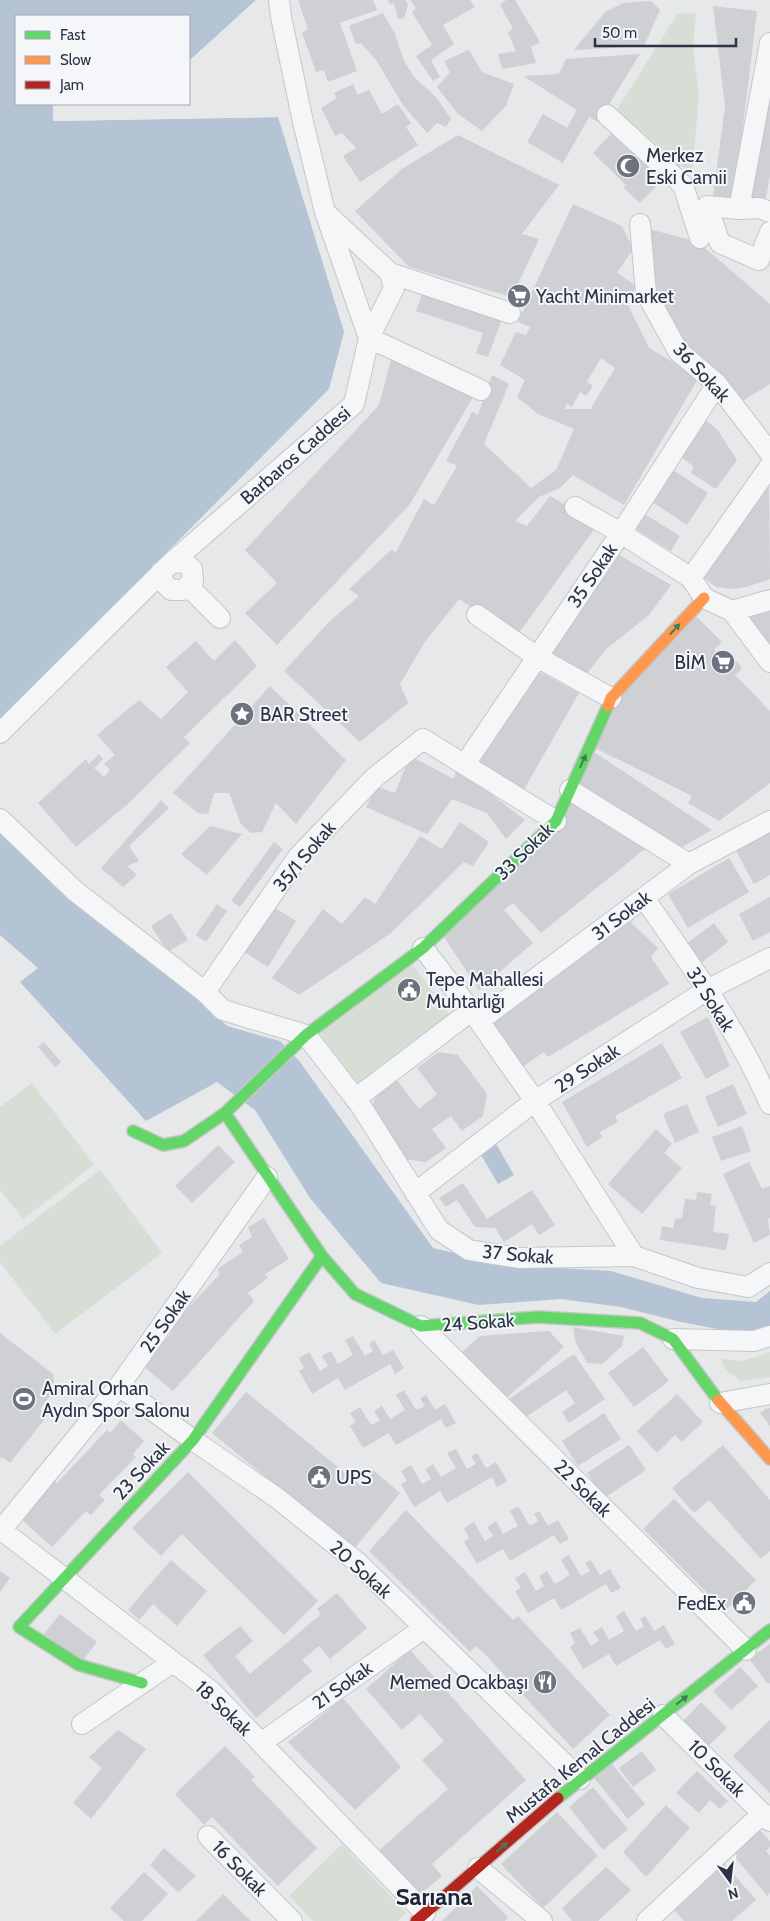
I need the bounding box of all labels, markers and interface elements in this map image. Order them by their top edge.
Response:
legend [15,15,190,105]
scale bar [595,15,736,47]
text: 50 m [602,24,637,42]
text: Fast [60,26,85,44]
text: Slow [60,51,91,69]
text: Jam [59,76,84,94]
place label: Merkez Eski Camii [646,144,727,189]
mosque icon: Merkez Eski Camii [615,153,641,179]
supermarket icon: Yacht Minimarket [506,283,532,309]
place label: Yacht Minimarket [535,285,675,308]
street label: 36 Sokak [668,338,735,407]
street label: Barbaros Caddesi [236,401,355,509]
street label: 35 Sokak [563,538,622,612]
one-way arrow [669,623,681,635]
supermarket icon: BİM [710,649,736,675]
place label: BİM [674,651,706,674]
place icon: BAR Street [229,701,255,727]
place label: BAR Street [260,703,348,726]
one-way arrow [580,754,588,768]
street label: 35/1 Sokak [268,816,341,896]
street label: 33 Sokak [490,818,559,885]
street label: 31 Sokak [587,885,656,945]
street label: 32 Sokak [682,963,740,1036]
place label: Tepe Mahallesi Muhtarlığı [426,968,543,1013]
public building icon: Tepe Mahallesi Muhtarlığı [396,977,422,1003]
street label: 29 Sokak [551,1039,624,1098]
street label: 37 Sokak [481,1240,555,1269]
street label: 25 Sokak [135,1285,196,1357]
street label: 24 Sokak [441,1308,516,1337]
place label: Amiral Orhan Aydın Spor Salonu [42,1377,190,1422]
sports icon: Amiral Orhan Aydın Spor Salonu [11,1386,37,1412]
street label: 23 Sokak [108,1436,175,1505]
street label: 22 Sokak [549,1455,616,1522]
public building icon: UPS [306,1464,332,1490]
place label: UPS [336,1466,372,1489]
street label: 20 Sokak [325,1536,397,1603]
public building icon: FedEx [731,1590,757,1616]
place label: FedEx [677,1592,726,1615]
street label: 21 Sokak [308,1656,377,1714]
restaurant icon: Memed Ocakbaşı [532,1669,558,1695]
place label: Memed Ocakbaşı [390,1671,528,1694]
street label: 18 Sokak [191,1676,257,1741]
street label: Mustafa Kemal Caddesi [501,1693,660,1828]
one-way arrow [675,1694,688,1705]
street label: 10 Sokak [683,1735,750,1802]
street label: 16 Sokak [207,1836,272,1901]
one-way arrow [496,1841,509,1852]
north arrow [705,1856,755,1906]
district label: Sarıana [396,1882,472,1911]
text: N [726,1884,740,1904]

